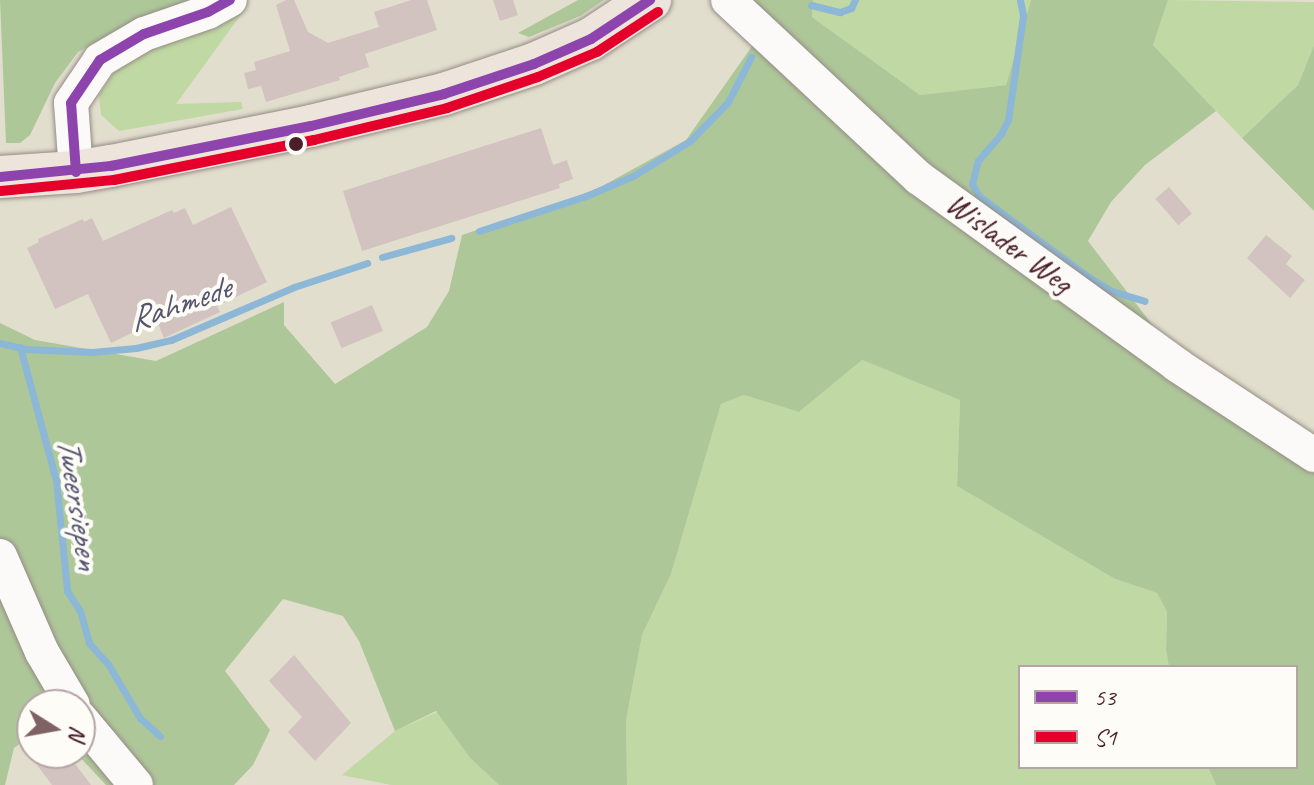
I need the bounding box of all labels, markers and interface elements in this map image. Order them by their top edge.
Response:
unlabelled marker [288,136,304,152]
street label: Wislader Weg [938,184,1080,302]
water label: Rahmede [123,267,235,339]
water label: Tweersiepen [49,434,109,572]
legend [1018,665,1298,769]
text: 53 [1094,682,1116,712]
north arrow [16,689,96,769]
text: S1 [1094,722,1116,752]
text: N [63,724,93,743]

